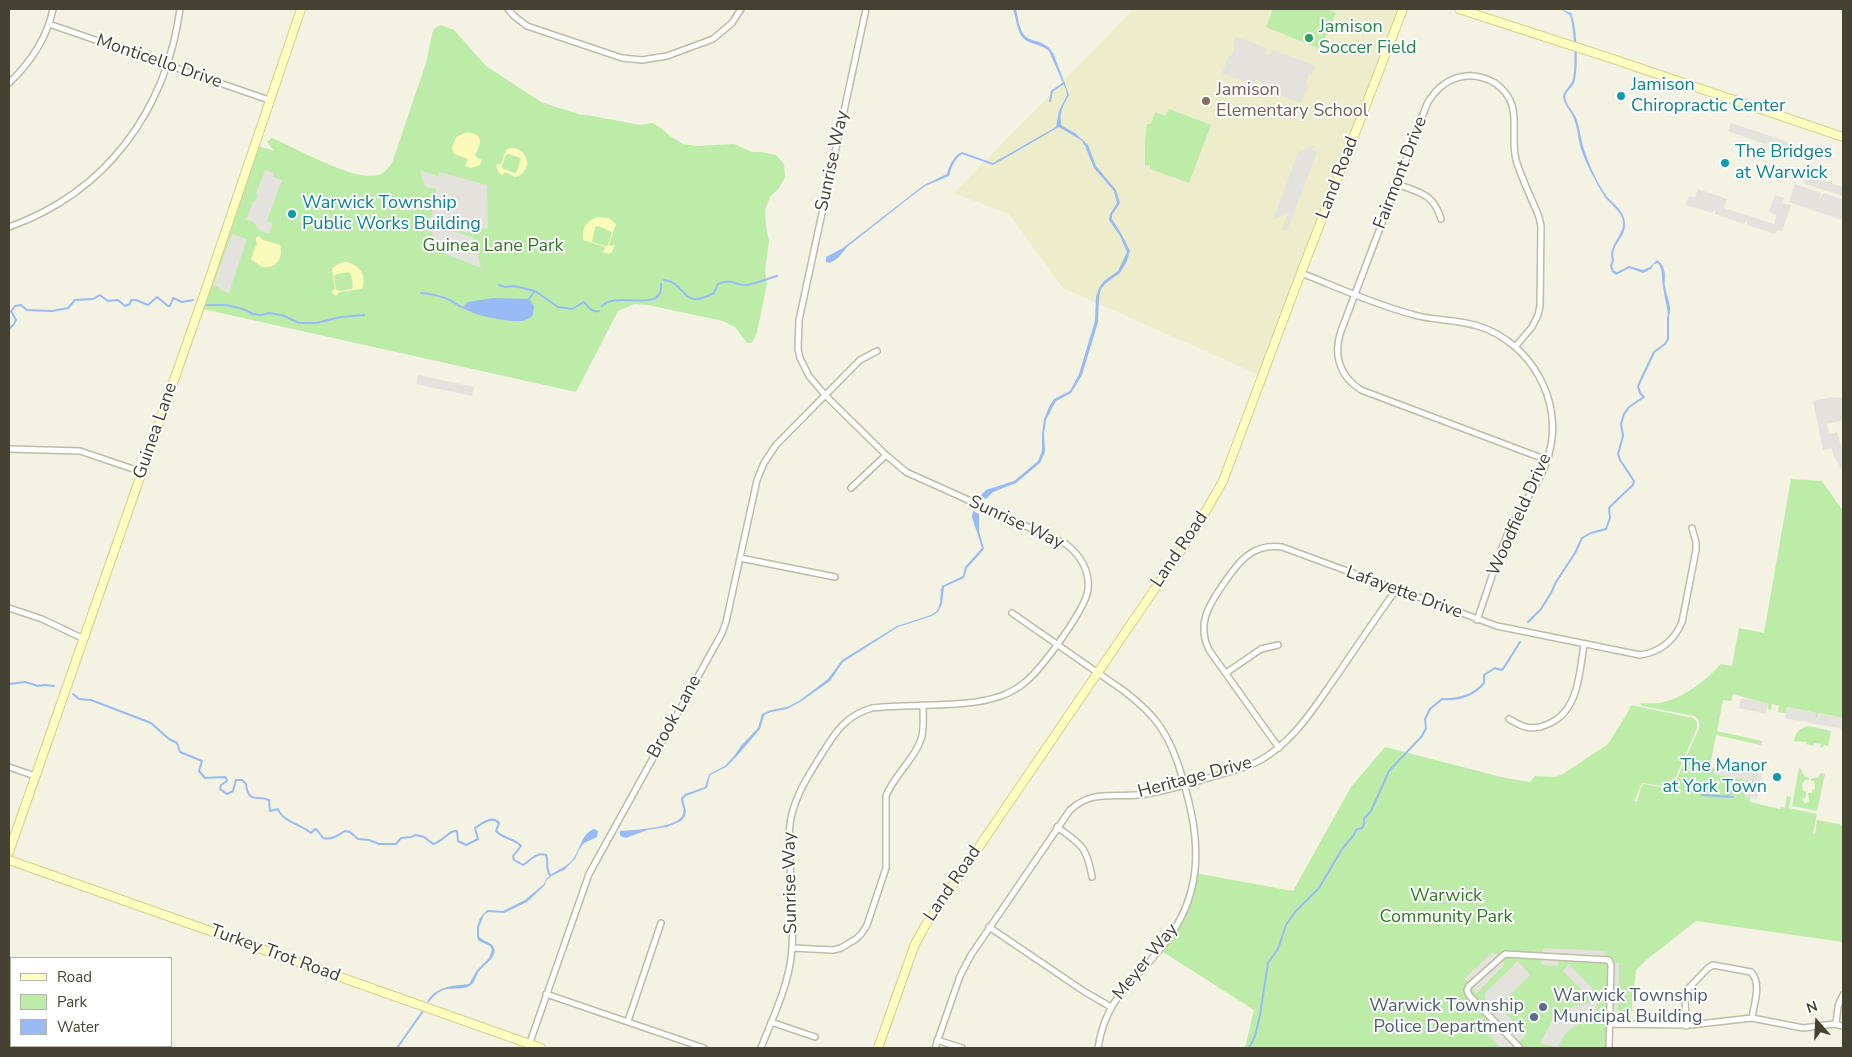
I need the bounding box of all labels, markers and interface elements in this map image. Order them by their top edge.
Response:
place label: Jamison Soccer Field [1319,17,1416,59]
street label: Monticello Drive [93,30,225,94]
marker: Jamison Soccer Field [1303,32,1315,44]
place label: Jamison Chiropractic Center [1631,75,1786,118]
place label: Jamison Elementary School [1216,80,1368,122]
marker: Jamison Chiropractic Center [1615,90,1627,102]
marker: Jamison Elementary School [1200,95,1212,107]
street label: Sunrise Way [812,109,854,213]
street label: Fairmont Drive [1370,114,1432,232]
street label: Land Road [1312,134,1364,222]
place label: The Bridges at Warwick [1735,142,1832,184]
marker: The Bridges at Warwick [1719,157,1731,169]
place label: Warwick Township Public Works Building [302,193,481,235]
marker: Warwick Township Public Works Building [286,208,298,220]
park label: Guinea Lane Park [423,236,563,258]
street label: Guinea Lane [129,380,183,482]
street label: Woodfield Drive [1483,450,1557,580]
street label: Sunrise Way [965,492,1067,554]
street label: Land Road [1147,508,1213,592]
street label: Lafayette Drive [1343,562,1465,624]
street label: Brook Lane [643,672,707,762]
street label: Heritage Drive [1136,752,1254,804]
place label: The Manor at York Town [1662,756,1767,799]
marker: The Manor at York Town [1771,771,1783,783]
street label: Sunrise Way [779,832,803,934]
street label: Land Road [920,842,986,926]
park label: Warwick Community Park [1379,886,1513,929]
street label: Meyer Way [1109,919,1183,1005]
street label: Turkey Trot Road [207,920,343,988]
legend [10,957,172,1047]
text: Road [57,967,92,987]
place label: Warwick Township Municipal Building [1553,986,1708,1028]
text: Park [57,992,87,1012]
place label: Warwick Township Police Department [1369,996,1524,1038]
north arrow [1792,997,1842,1047]
text: N [1804,997,1820,1018]
marker: Warwick Township Municipal Building [1537,1001,1549,1013]
marker: Warwick Township Police Department [1528,1011,1540,1023]
text: Water [57,1017,99,1037]

